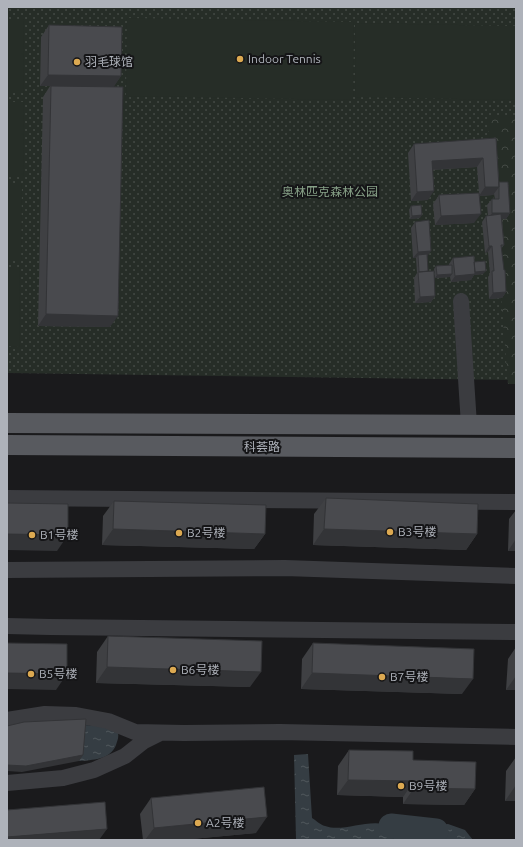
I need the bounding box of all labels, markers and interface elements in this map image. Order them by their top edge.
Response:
place label: Indoor Tennis [248,52,321,65]
marker: Indoor Tennis [235,54,245,64]
place label: 羽毛球馆 [85,55,133,68]
marker: 羽毛球馆 [72,57,82,67]
park label: 奥林匹克森林公园 [282,185,378,198]
street label: 科荟路 [244,440,280,453]
place label: B3号楼 [398,525,436,538]
place label: B2号楼 [187,526,225,539]
marker: B3号楼 [385,527,395,537]
place label: B1号楼 [40,528,78,541]
marker: B2号楼 [174,528,184,538]
marker: B1号楼 [27,530,37,540]
place label: B6号楼 [181,663,219,676]
marker: B6号楼 [168,665,178,675]
place label: B5号楼 [39,667,77,680]
marker: B5号楼 [26,669,36,679]
place label: B7号楼 [390,670,428,683]
marker: B7号楼 [377,672,387,682]
place label: B9号楼 [409,779,447,792]
marker: B9号楼 [396,781,406,791]
place label: A2号楼 [206,816,245,829]
marker: A2号楼 [193,818,203,828]

